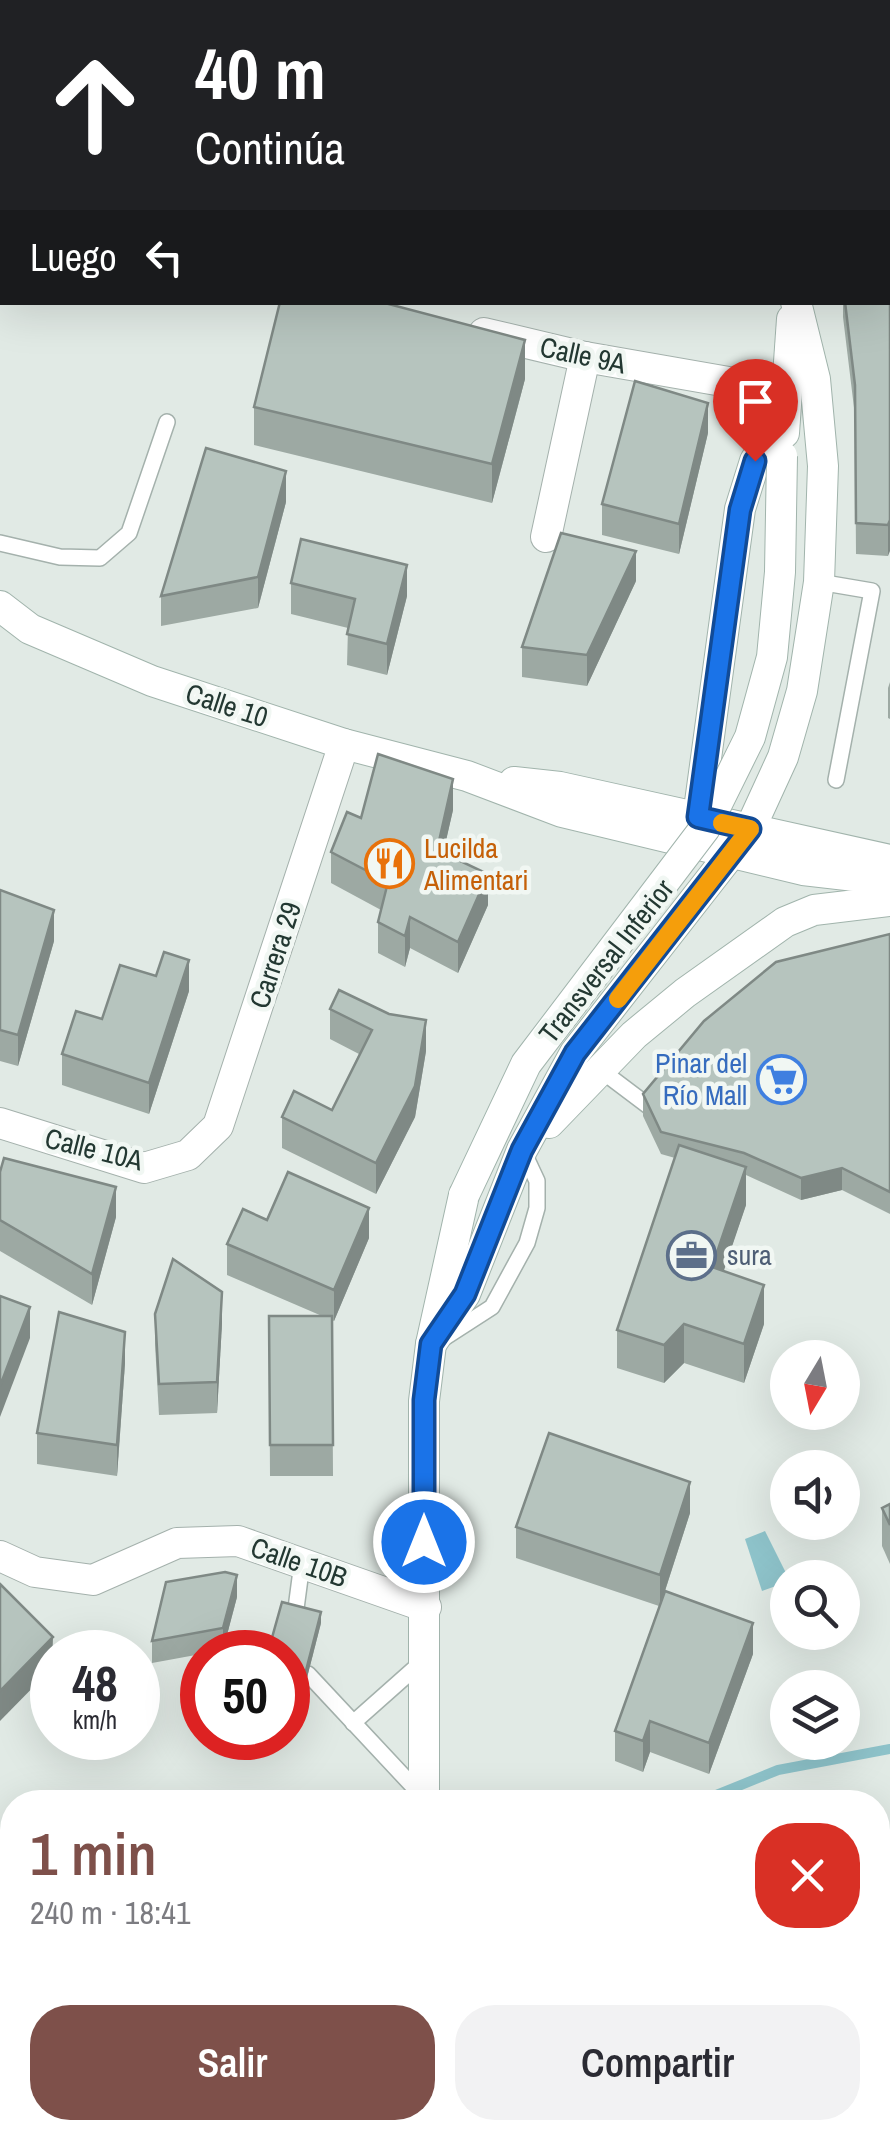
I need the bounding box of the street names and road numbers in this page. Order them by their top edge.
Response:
street label: Calle 9A [537,327,630,383]
street label: Calle 10 [181,674,273,736]
street label: Transversal Inferior [530,871,682,1051]
street label: Carrera 29 [240,897,310,1013]
street label: Calle 10A [41,1119,148,1180]
street label: Calle 10B [246,1528,352,1596]

